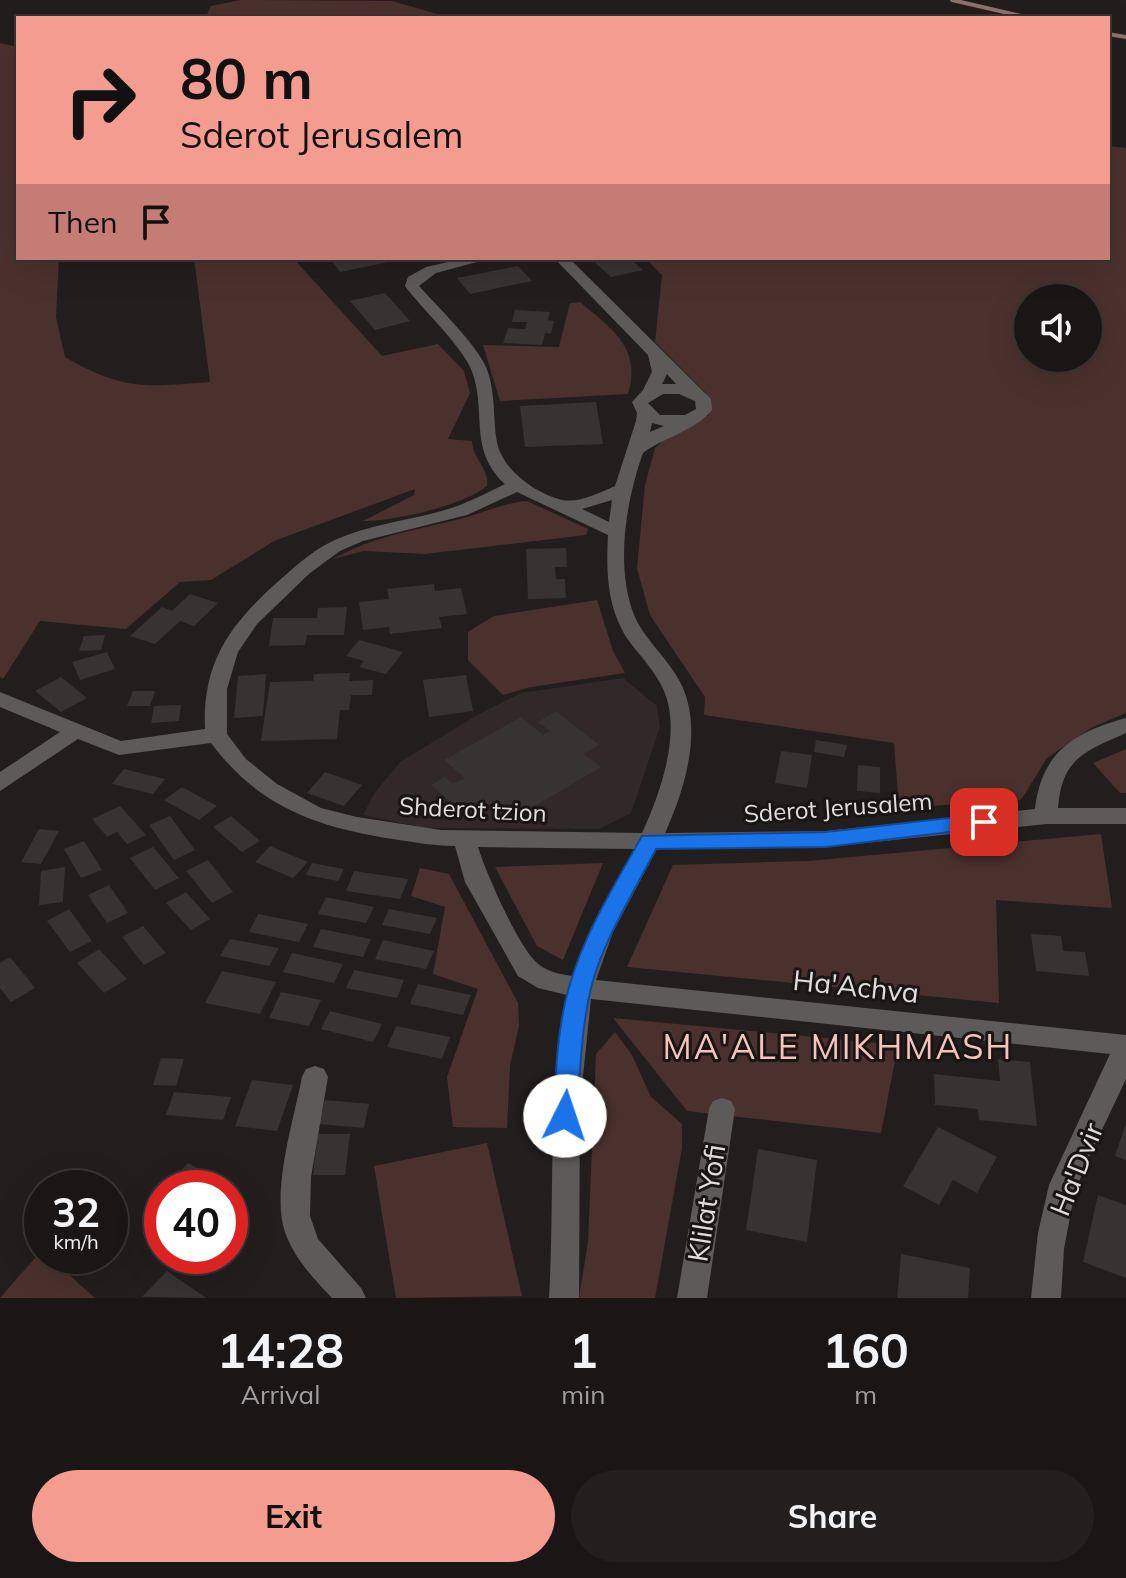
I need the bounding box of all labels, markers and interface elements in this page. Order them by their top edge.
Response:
text: 80 m [180,43,313,113]
icon: right [48,48,152,152]
text: Sderot Jerusalem [180,112,463,157]
icon: arrive [134,200,178,244]
text: Then [48,203,118,241]
map controls [1014,284,1102,372]
button: sound [1014,284,1102,372]
street label: Sderot Jerusalem [743,785,933,829]
pin [950,788,1018,856]
street label: Shderot tzion [399,790,547,828]
icon: arrive [962,800,1006,844]
street label: Ha'Achva [791,962,921,1010]
district label: MA'ALE MIKHMASH [663,1025,1013,1068]
position arrow [523,1074,607,1158]
street label: Ha'Dvir [1042,1117,1111,1221]
street label: Klilat Yofi [679,1142,733,1264]
speed limit sign: 40 [144,1170,248,1274]
text: 32 [52,1187,100,1237]
text: km/h [53,1229,99,1254]
text: 14:28 [217,1320,344,1380]
text: 1 [569,1320,598,1380]
text: 160 [823,1320,909,1380]
text: Arrival [241,1378,320,1411]
text: min [561,1378,605,1411]
text: m [854,1378,877,1411]
button: Exit [32,1470,555,1562]
button: Share [571,1470,1094,1562]

